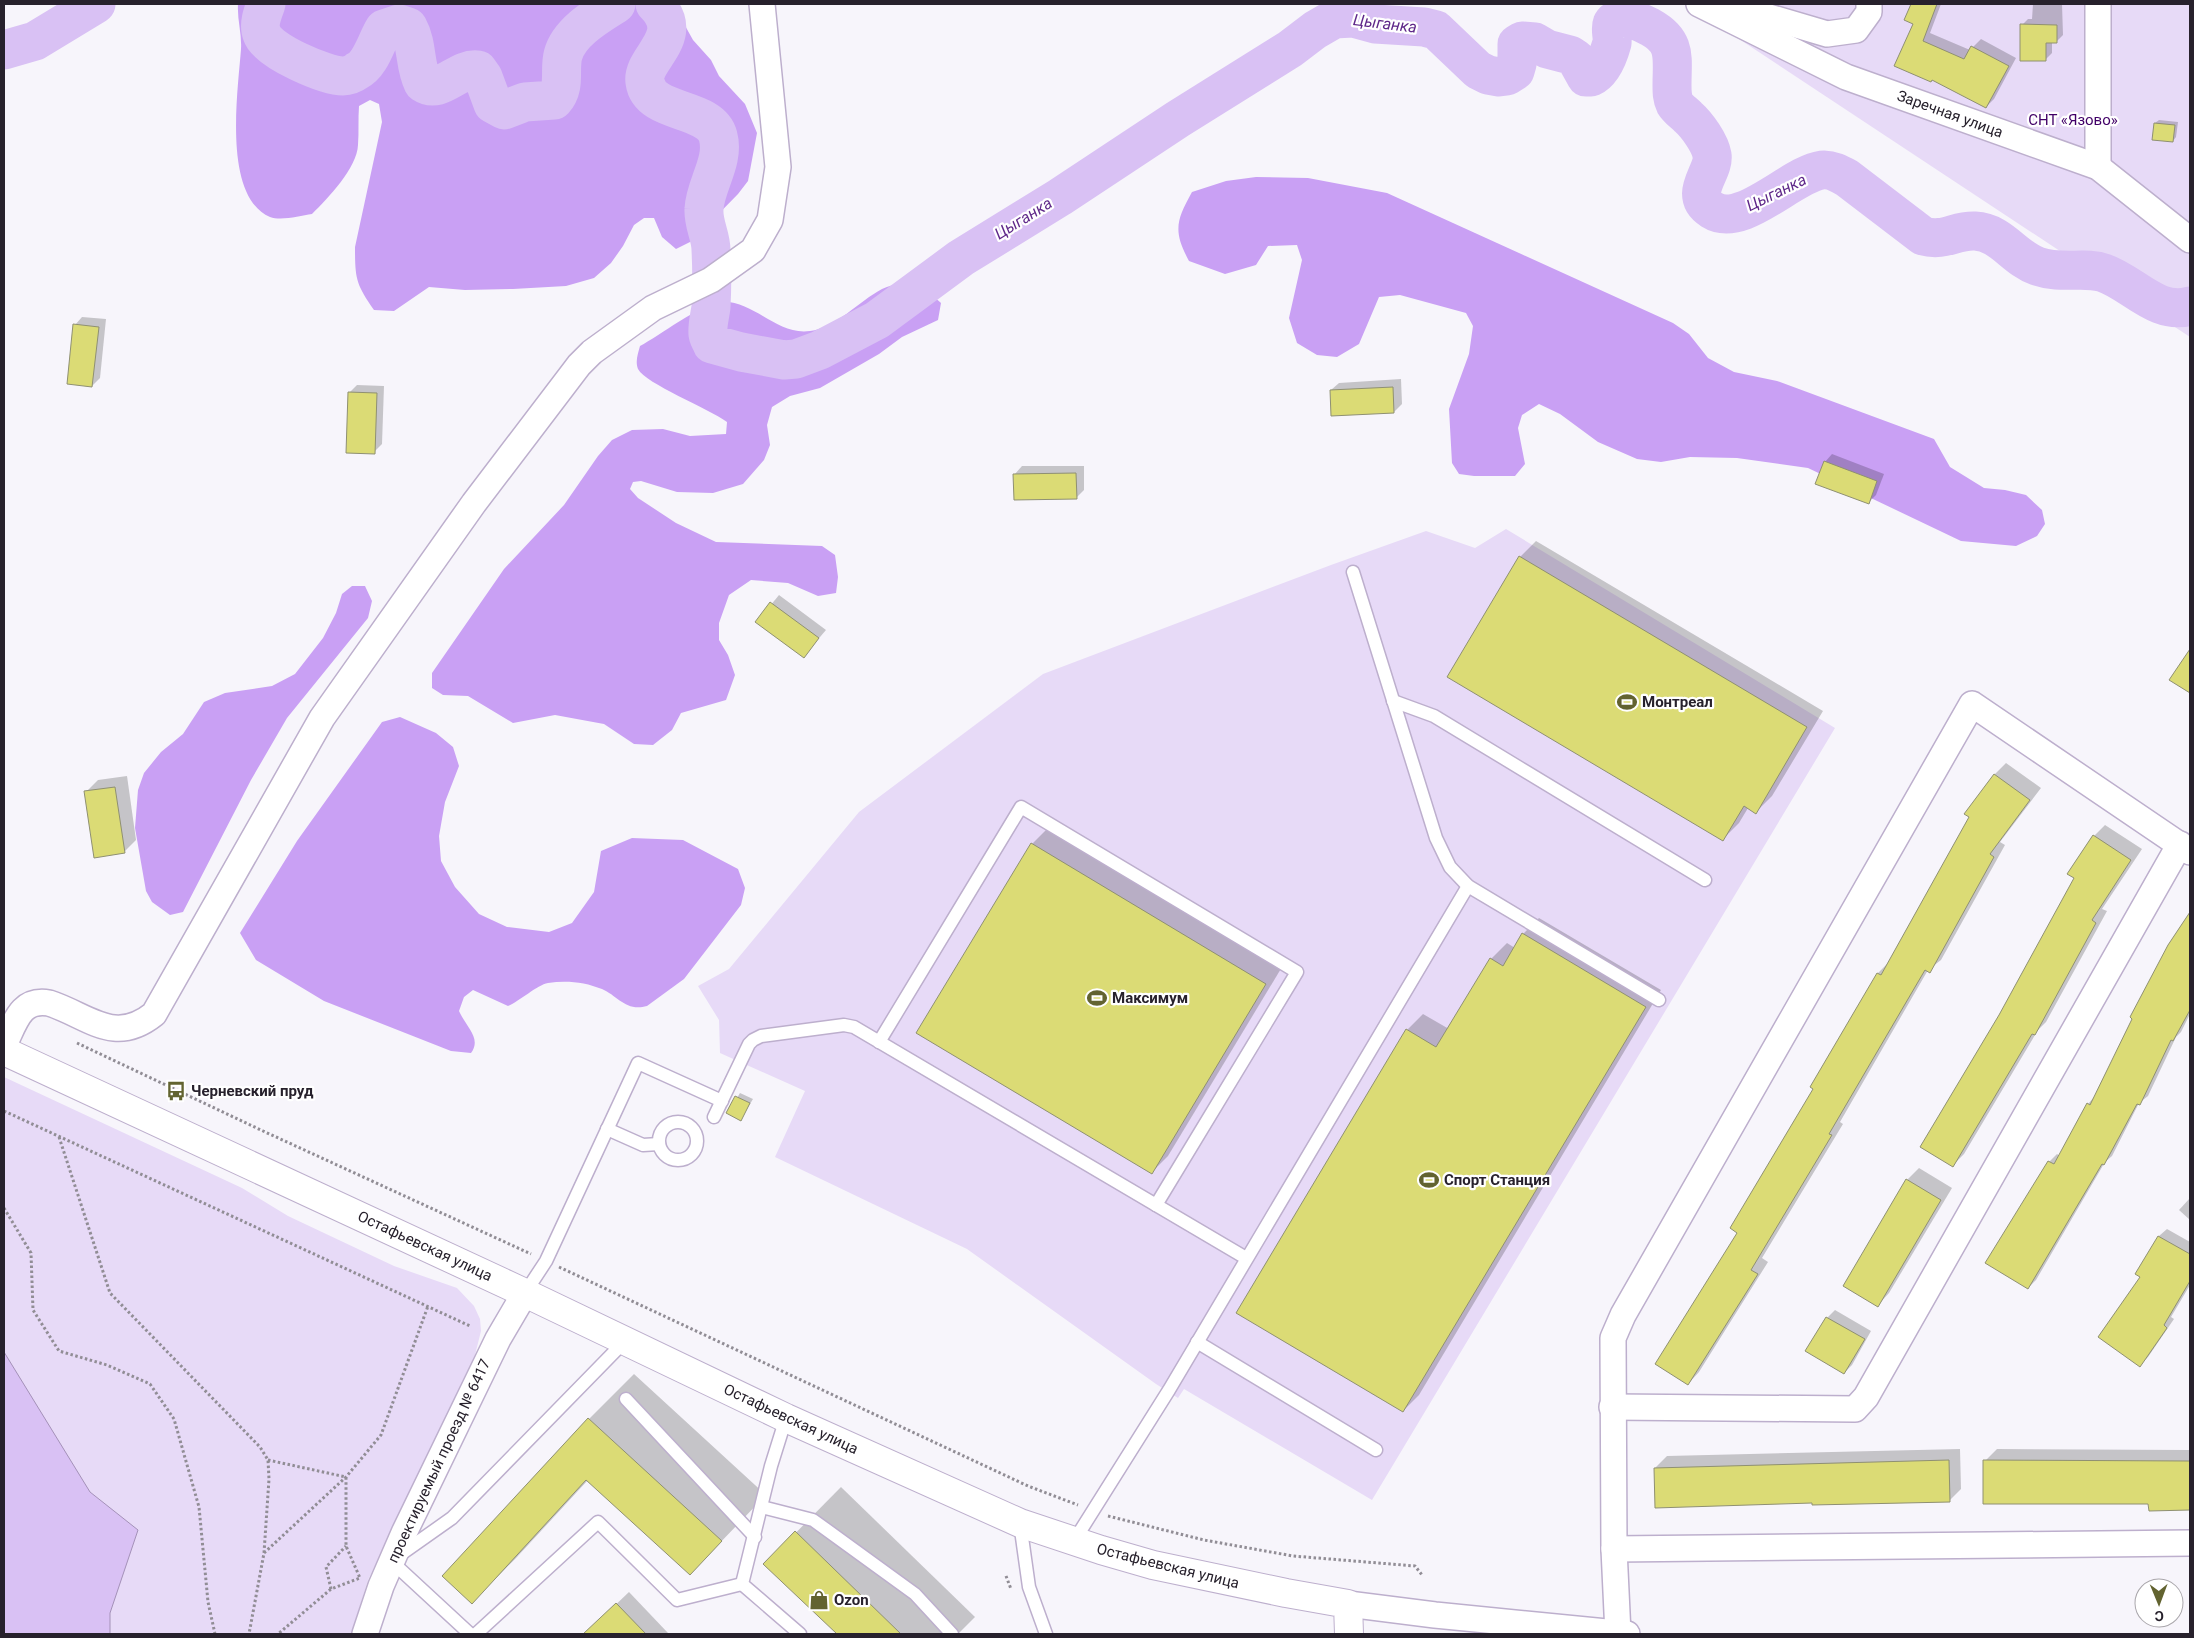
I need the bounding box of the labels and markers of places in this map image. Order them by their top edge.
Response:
sports icon: Монтреал [1616,691,1638,713]
place label: Монтреал [1642,693,1713,711]
sports icon: Максимум [1086,987,1108,1009]
place label: Максимум [1112,989,1188,1007]
bus stop icon: Черневский пруд [165,1080,187,1102]
place label: Черневский пруд [191,1082,314,1100]
sports icon: Спорт Станция [1418,1169,1440,1191]
place label: Спорт Станция [1444,1171,1550,1189]
shop icon: Ozon [808,1589,830,1611]
place label: Ozon [834,1591,869,1609]

